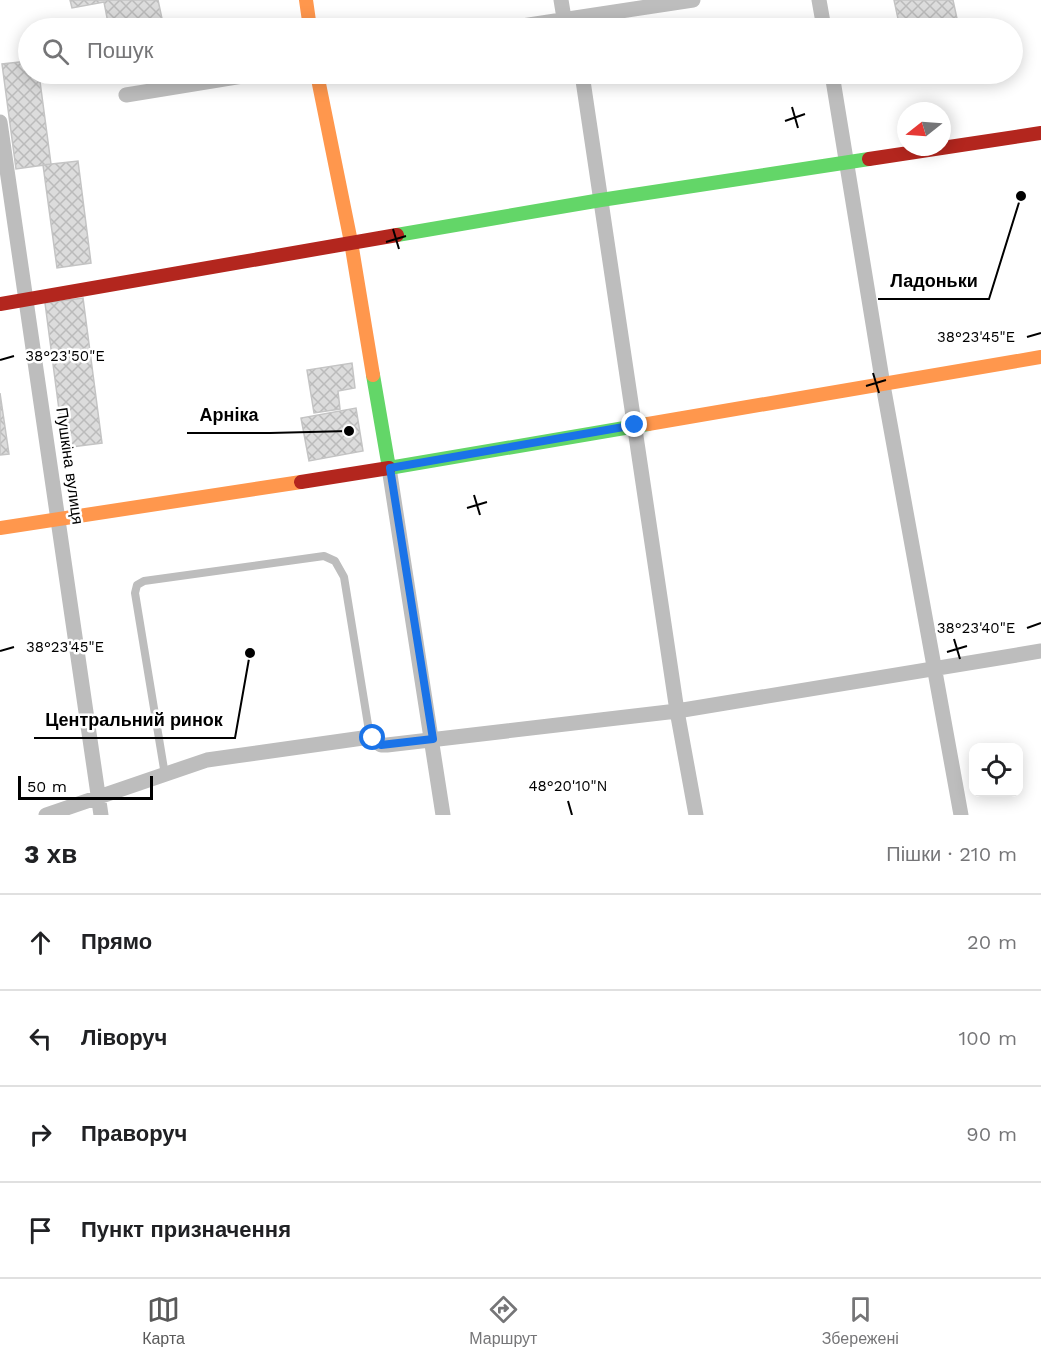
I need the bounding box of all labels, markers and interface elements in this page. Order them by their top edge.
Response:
search box [18,18,1023,84]
icon: search [39,35,72,68]
text: Пошук [87,38,153,63]
north arrow [897,102,951,156]
callout: Ладоньки [878,263,989,299]
text: Ладоньки [890,270,978,291]
text: 38°23'45"E [937,328,1015,346]
text: 38°23'50"E [25,347,105,365]
callout: Арніка [187,397,270,433]
text: Арніка [200,404,259,425]
street label: Пушкіна вулиця [52,406,88,526]
route end [621,411,647,437]
text: 38°23'40"E [937,619,1015,637]
text: 38°23'45"E [26,638,104,656]
callout: Центральний ринок [34,702,235,738]
text: Центральний ринок [45,709,224,730]
route start [359,724,385,750]
map controls [969,743,1023,797]
button: locate [969,743,1023,797]
scale bar [18,773,153,800]
text: 50 m [27,777,67,796]
text: 48°20'10"N [528,777,608,795]
text: 3 хв [24,839,77,869]
text: Пішки · 210 m [886,842,1017,866]
icon: ahead [24,926,57,959]
text: Прямо [81,929,152,954]
text: 20 m [967,930,1017,954]
icon: left [24,1022,57,1055]
text: Ліворуч [81,1025,167,1050]
text: 100 m [958,1026,1017,1050]
icon: right [24,1118,57,1151]
text: Праворуч [81,1121,187,1146]
text: 90 m [966,1122,1017,1146]
icon: arrive [24,1214,57,1247]
text: Пункт призначення [81,1217,291,1242]
tab: Карта [142,1293,185,1348]
tab: Маршрут [469,1293,537,1348]
tab: Збережені [822,1293,899,1348]

